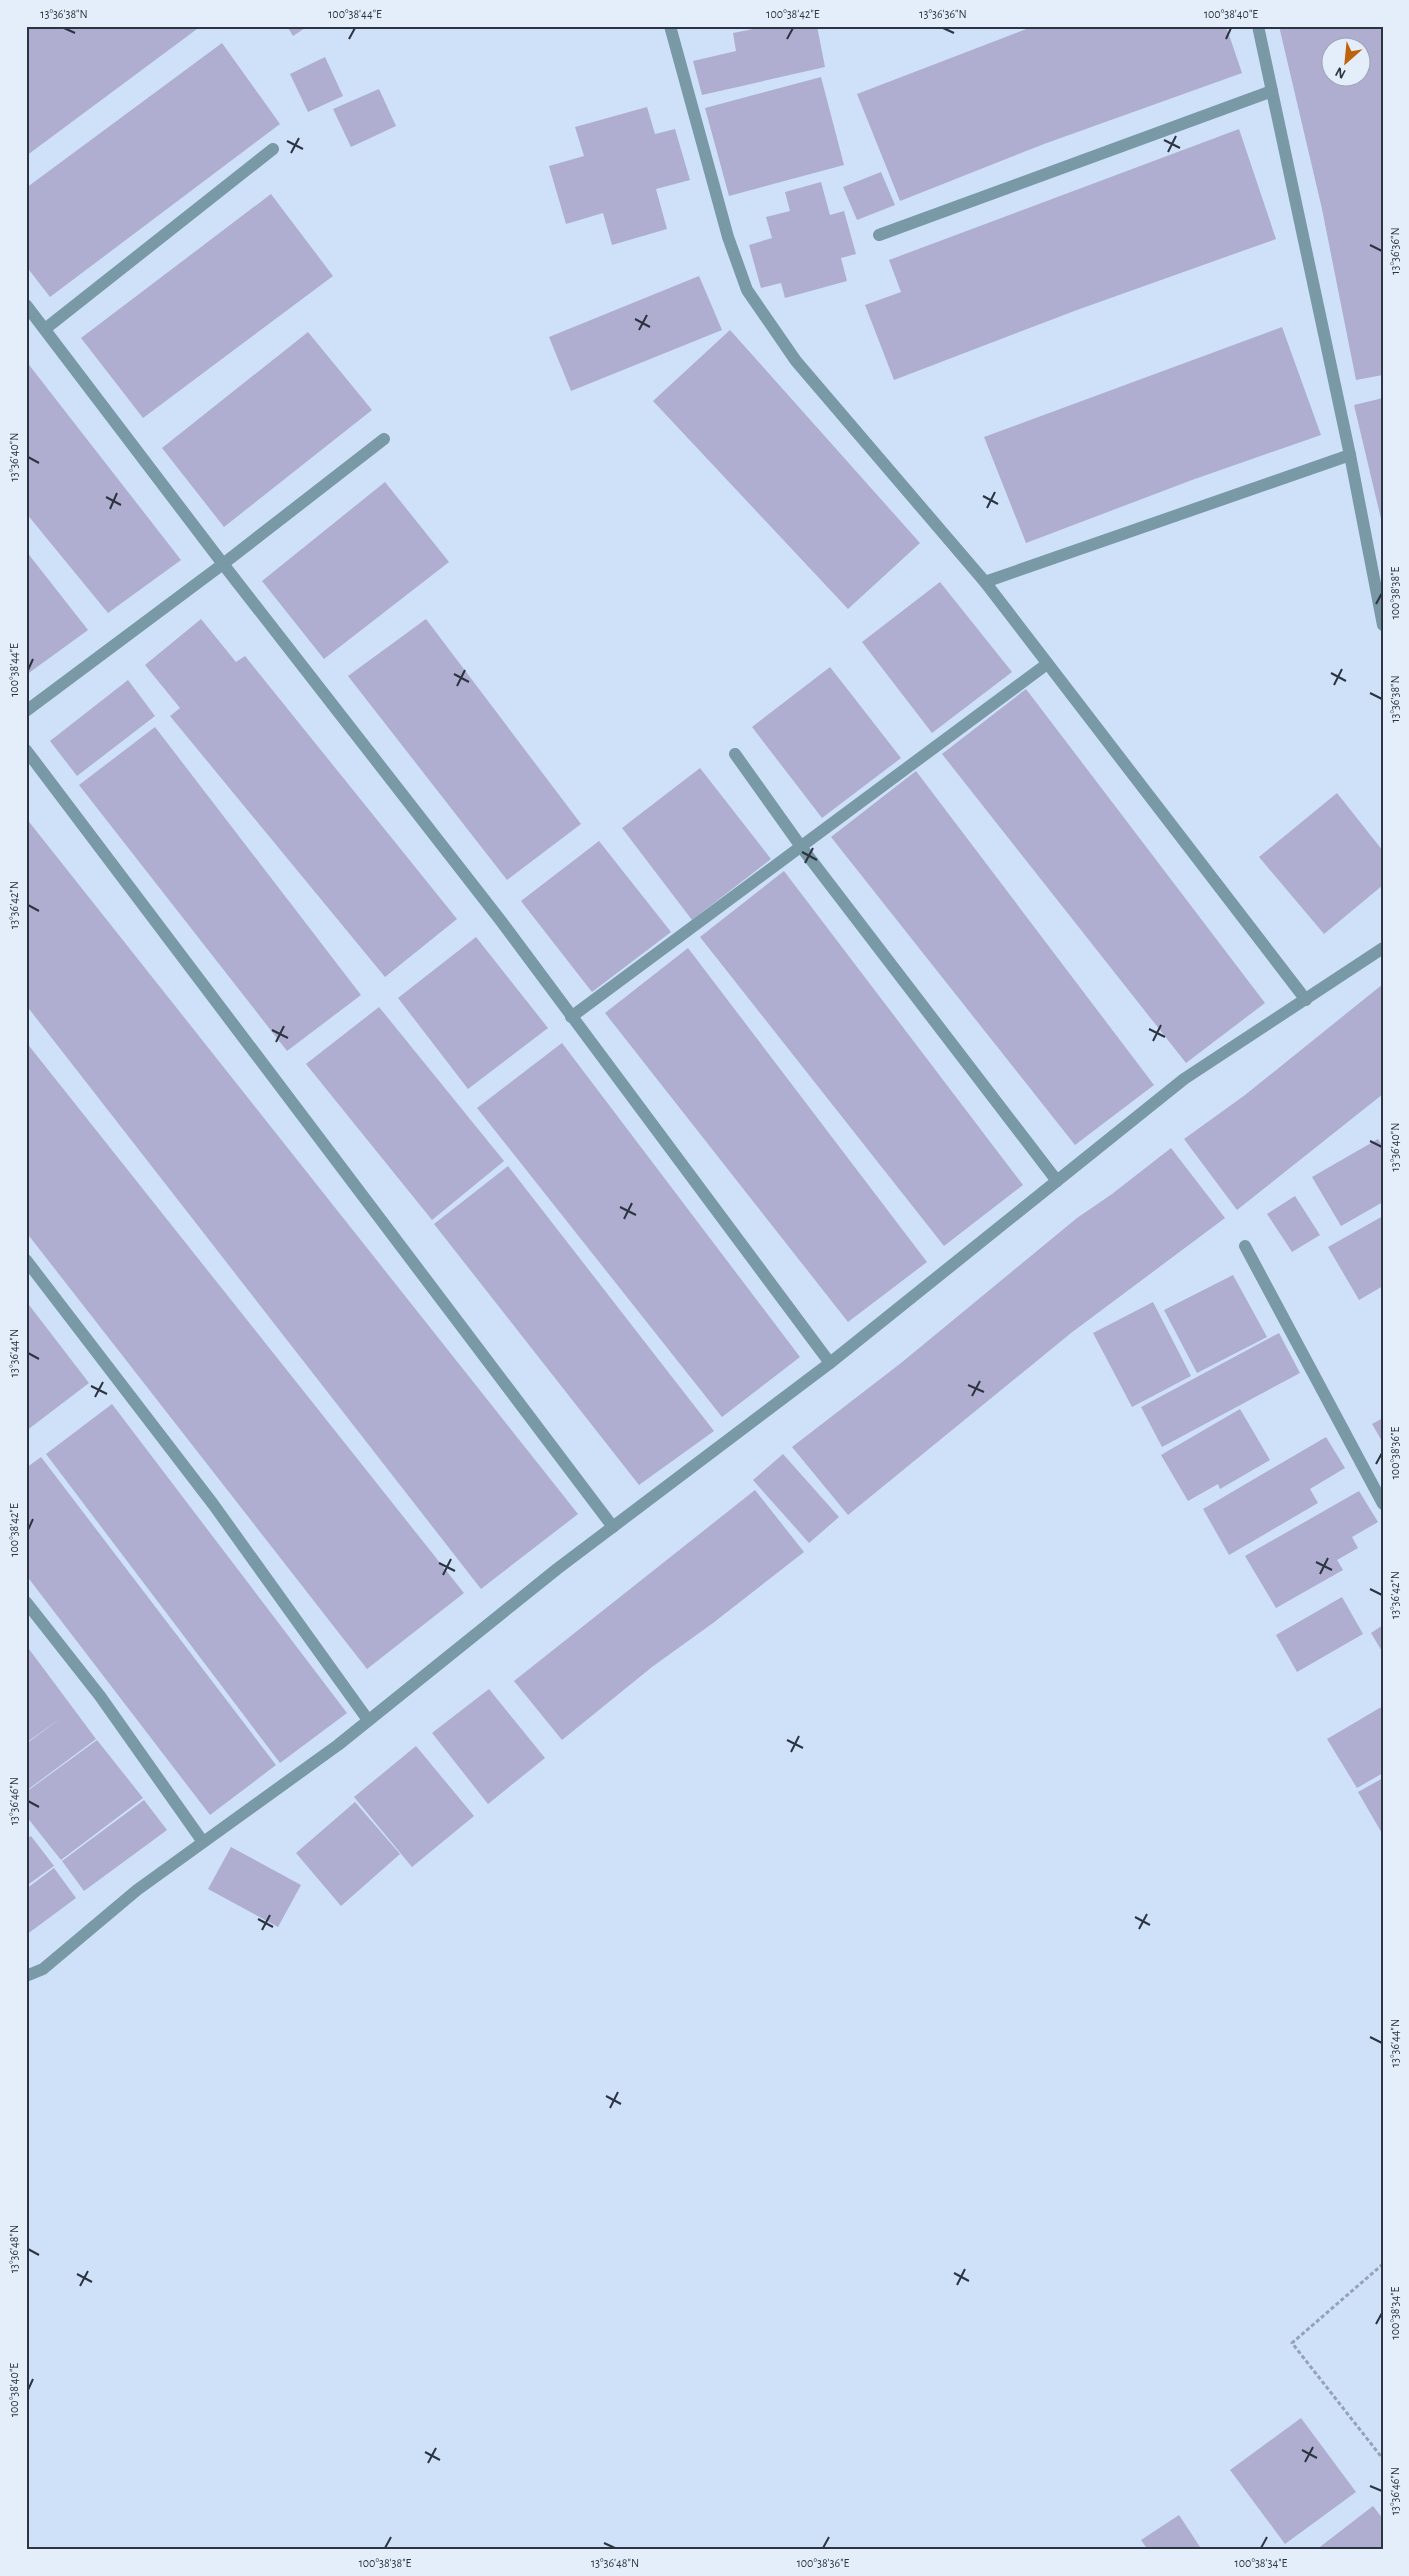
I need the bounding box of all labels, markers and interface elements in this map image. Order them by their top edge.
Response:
text: 13°36'38"N [40,8,88,20]
text: 100°38'44"E [328,8,382,20]
text: 100°38'42"E [766,8,820,20]
text: 13°36'36"N [919,8,967,20]
text: 100°38'40"E [1204,8,1258,20]
north arrow [1322,38,1372,88]
text: N [1333,64,1348,81]
text: 13°36'36"N [1389,227,1401,275]
text: 13°36'40"N [8,433,20,481]
text: 100°38'38"E [1389,566,1401,619]
text: 100°38'44"E [8,643,20,697]
text: 13°36'38"N [1389,675,1401,723]
text: 13°36'42"N [8,881,20,929]
text: 13°36'40"N [1389,1123,1401,1171]
text: 13°36'44"N [8,1329,20,1377]
text: 100°38'36"E [1389,1426,1401,1479]
text: 100°38'42"E [8,1503,20,1557]
text: 13°36'42"N [1389,1571,1401,1619]
text: 13°36'46"N [8,1777,20,1825]
text: 13°36'44"N [1389,2019,1401,2067]
text: 13°36'48"N [8,2225,20,2273]
text: 100°38'34"E [1389,2286,1401,2339]
text: 100°38'40"E [8,2363,20,2417]
text: 13°36'46"N [1389,2467,1401,2515]
text: 100°38'38"E [359,2557,412,2569]
text: 13°36'48"N [591,2557,639,2569]
text: 100°38'36"E [797,2557,850,2569]
text: 100°38'34"E [1235,2557,1288,2569]

